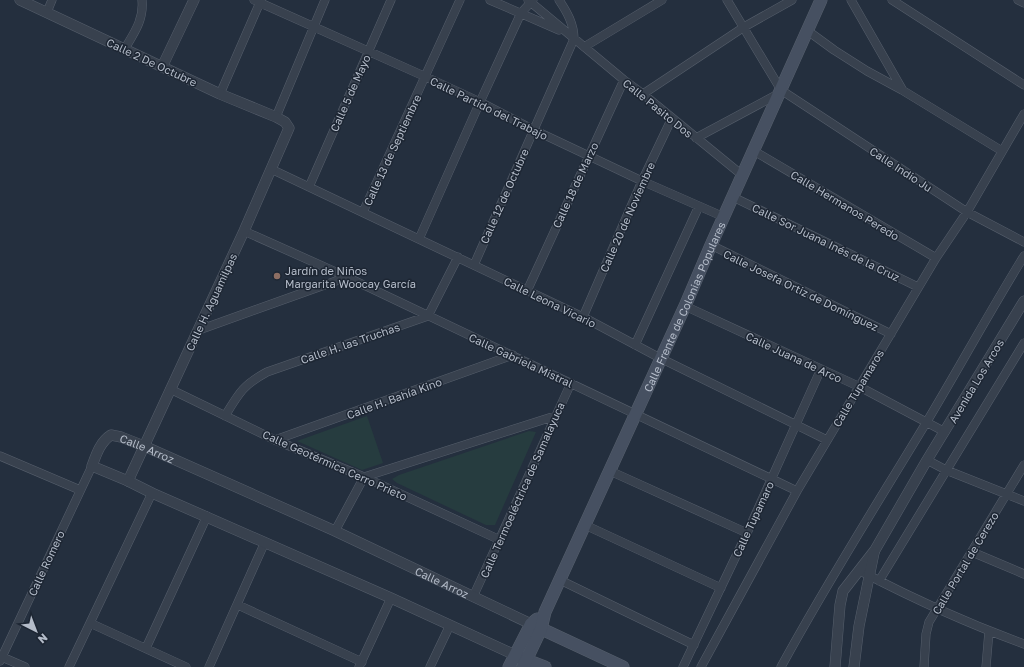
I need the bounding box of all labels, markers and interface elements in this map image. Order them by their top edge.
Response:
street label: Calle 2 De Octubre [105,35,199,89]
street label: Calle 5 de Mayo [327,52,373,133]
street label: Calle Partido del Trabajo [428,74,550,142]
street label: Calle Pasito Dos [621,76,696,140]
street label: Calle 13 de Septiembre [361,92,423,208]
street label: Calle 18 de Marzo [550,140,601,230]
street label: Calle Indio Ju [867,144,935,194]
street label: Calle 12 de Octubre [477,146,531,246]
street label: Calle 20 de Noviembre [597,160,657,274]
street label: Calle Hermanos Peredo [788,167,902,243]
street label: Calle Sor Juana Inés de la Cruz [750,200,902,284]
street label: Calle Frente de Colonias Populares [640,219,727,394]
street label: Calle Josefa Ortiz de Domínguez [721,247,881,333]
street label: Calle H. Aguamilpas [183,251,239,353]
place label: Jardín de Niños Margarita Woocay García [285,264,416,290]
marker: Jardín de Niños Margarita Woocay García [272,271,282,281]
street label: Calle Leona Vicario [502,274,599,330]
street label: Calle H. las Truchas [299,320,401,366]
street label: Calle Juana de Arco [744,329,844,385]
street label: Calle Gabriela Mistral [467,330,575,390]
street label: Avenida Los Arcos [946,336,1006,425]
street label: Calle Tupamaros [830,347,886,429]
street label: Calle H. Bahía Kino [345,375,444,421]
street label: Calle Termoeléctrica de Samalayuca [477,400,567,580]
street label: Calle Geotérmica Cerro Prieto [261,427,410,503]
street label: Calle Arroz [118,431,177,465]
street label: Calle Tupamaro [730,479,776,559]
street label: Calle Portal de Cerezo [929,509,1001,617]
street label: Calle Romero [25,528,67,598]
street label: Calle Arroz [413,564,471,600]
north arrow [16,611,56,651]
text: N [36,631,50,646]

